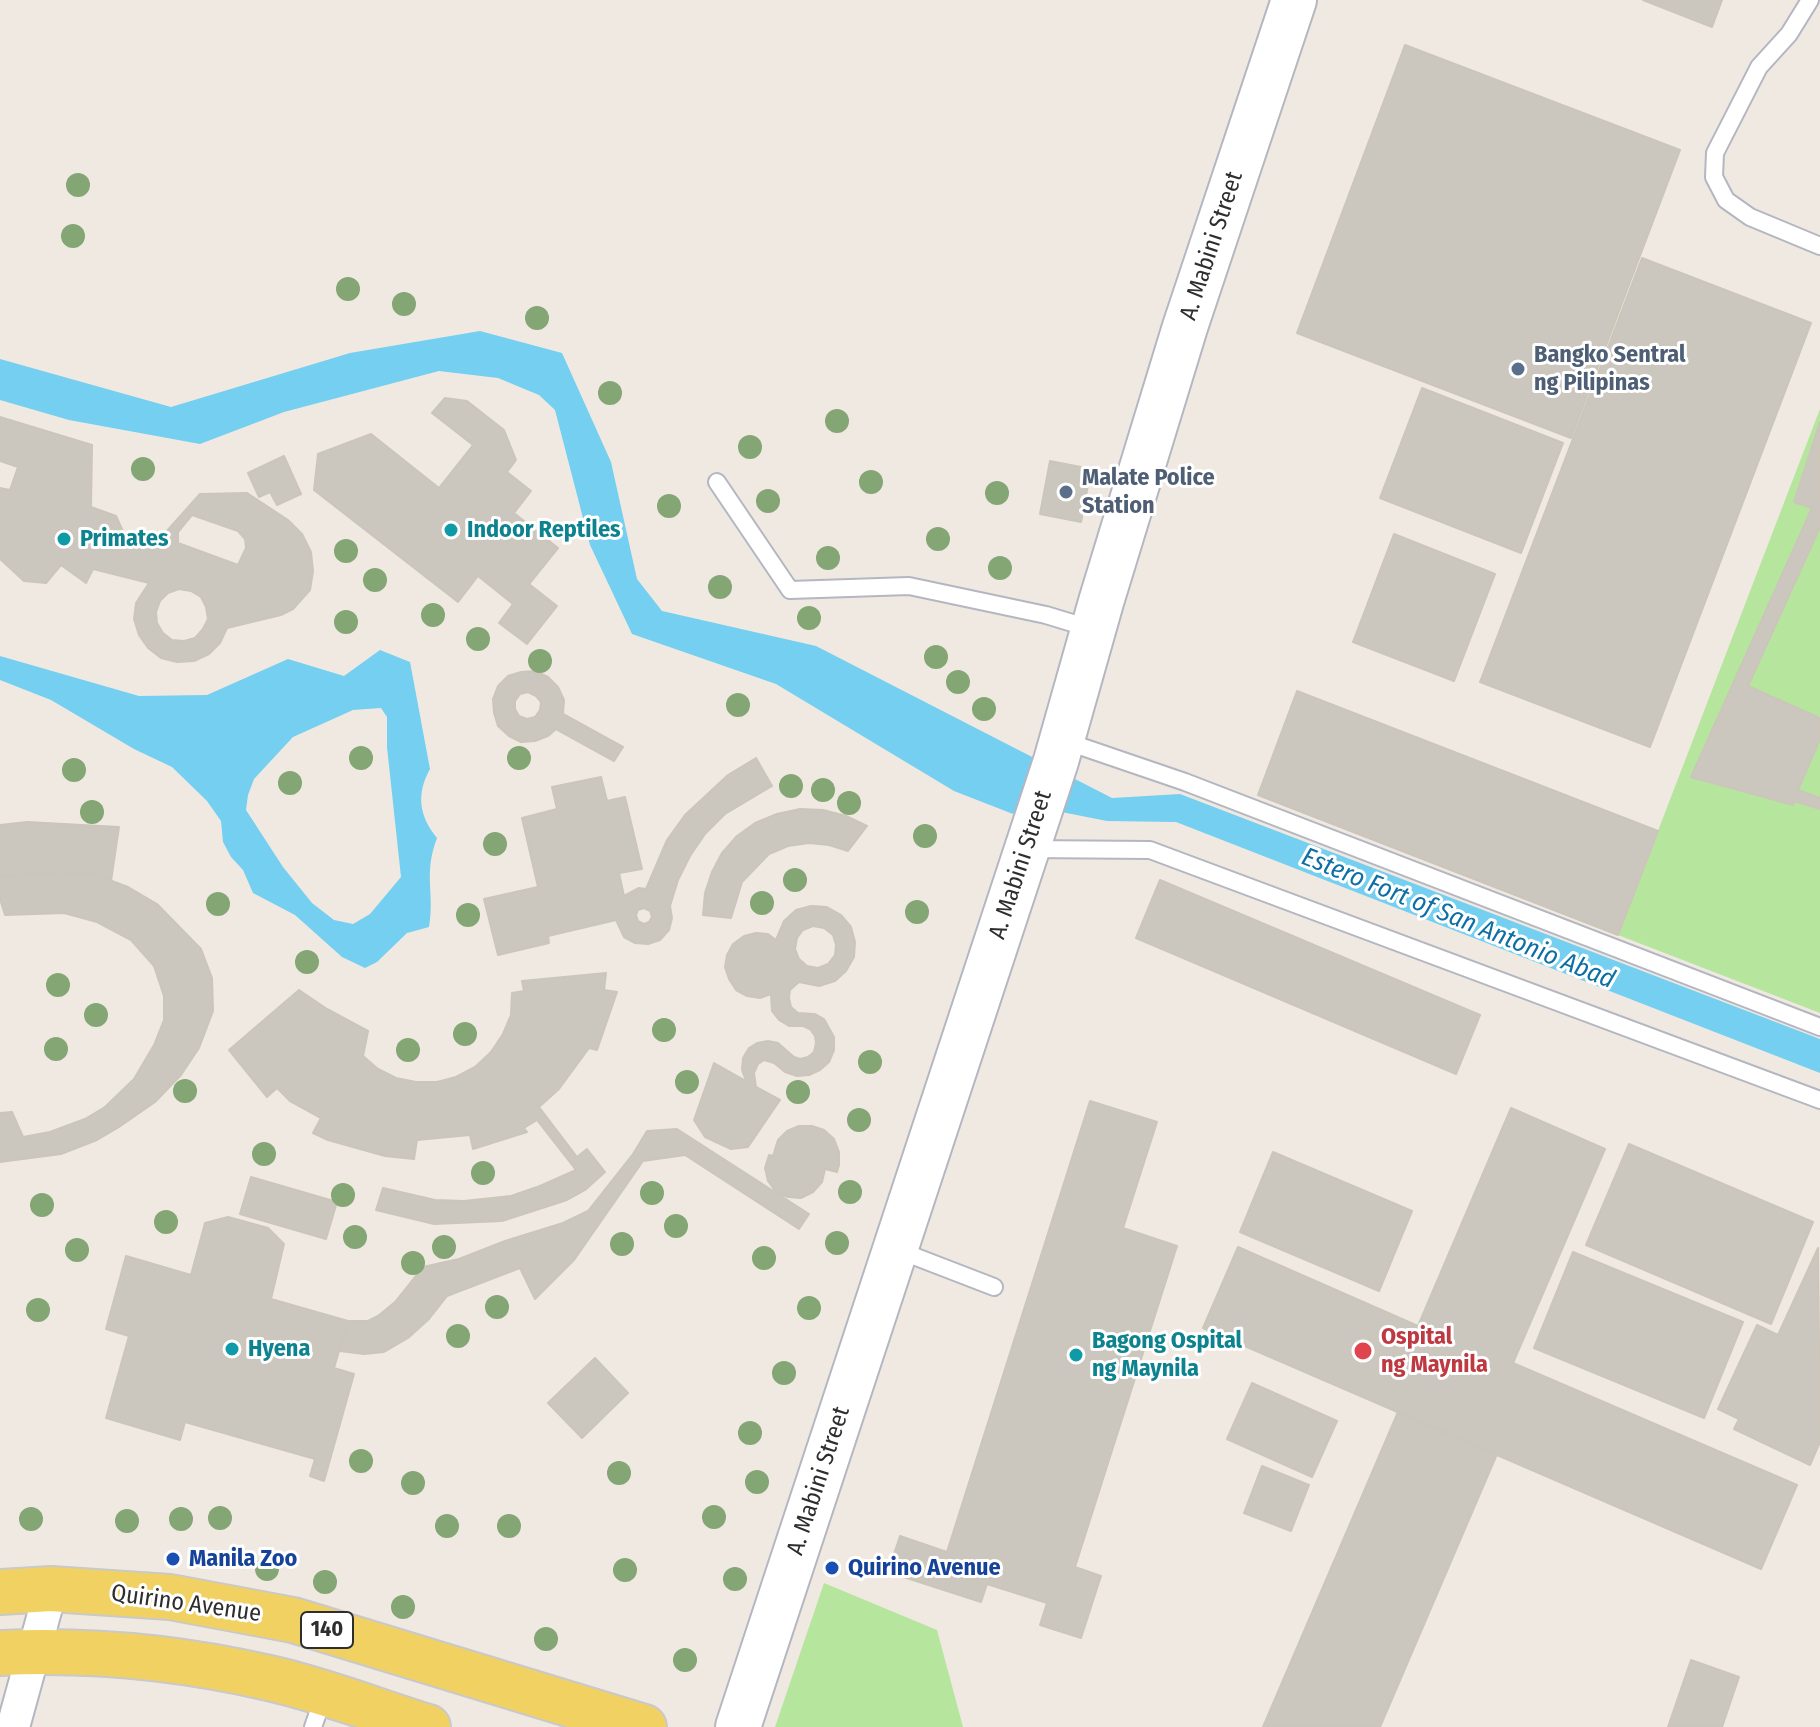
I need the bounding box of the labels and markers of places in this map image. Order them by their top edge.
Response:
place label: Bangko Sentral ng Pilipinas [1534,341,1686,397]
marker: Bangko Sentral ng Pilipinas [1509,360,1527,378]
place label: Malate Police Station [1082,464,1215,520]
marker: Malate Police Station [1057,483,1075,501]
place label: Indoor Reptiles [467,516,621,544]
marker: Indoor Reptiles [442,521,460,539]
place label: Primates [80,525,169,553]
marker: Primates [55,530,73,548]
place label: Ospital ng Maynila [1381,1323,1488,1379]
place label: Bagong Ospital ng Maynila [1092,1327,1242,1383]
place label: Hyena [248,1335,310,1363]
marker: Hyena [223,1340,241,1358]
marker: Ospital ng Maynila [1352,1340,1374,1362]
marker: Bagong Ospital ng Maynila [1067,1346,1085,1364]
place label: Manila Zoo [189,1545,297,1573]
marker: Manila Zoo [164,1550,182,1568]
place label: Quirino Avenue [848,1554,1001,1582]
marker: Quirino Avenue [823,1559,841,1577]

